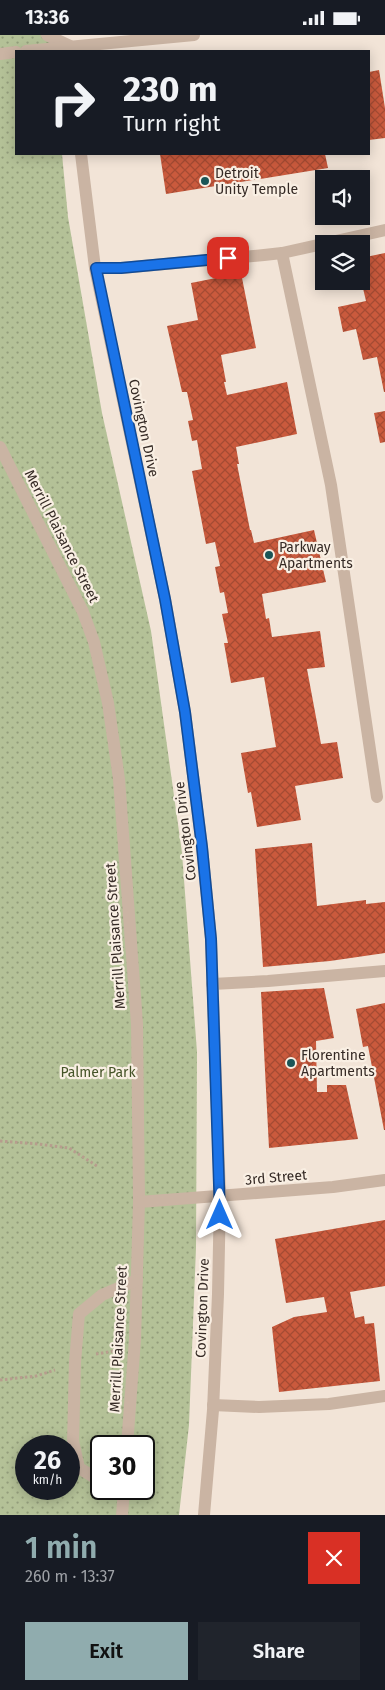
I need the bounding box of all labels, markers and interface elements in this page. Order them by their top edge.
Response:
text: 13:36 [25,6,69,29]
text: 230 m [123,68,217,110]
icon: right [40,70,105,135]
text: Turn right [123,110,220,137]
place label: Detroit Unity Temple [215,165,298,198]
map controls [315,170,370,290]
button: sound [315,170,370,225]
marker: Detroit Unity Temple [199,175,211,187]
button: layers [315,235,370,290]
pin [207,237,249,279]
icon: arrive [214,244,242,272]
street label: Covington Drive [125,378,162,479]
street label: Merrill Plaisance Street [21,467,103,606]
place label: Parkway Apartments [279,539,353,572]
marker: Parkway Apartments [263,549,275,561]
street label: Covington Drive [171,780,200,881]
street label: Merrill Plaisance Street [102,861,129,1010]
place label: Florentine Apartments [301,1047,375,1080]
marker: Florentine Apartments [285,1057,297,1069]
park label: Palmer Park [60,1064,136,1081]
street label: 3rd Street [244,1166,309,1189]
position arrow [193,1188,245,1240]
street label: Covington Drive [192,1258,213,1358]
street label: Merrill Plaisance Street [106,1264,131,1413]
speed limit sign: 30 [90,1435,155,1500]
text: 26 [34,1446,61,1476]
text: km/h [33,1473,62,1487]
text: 1 min [25,1530,97,1566]
button: close [308,1532,360,1584]
text: 260 m · 13:37 [25,1567,115,1586]
button: Exit [25,1622,188,1680]
button: Share [198,1622,360,1680]

